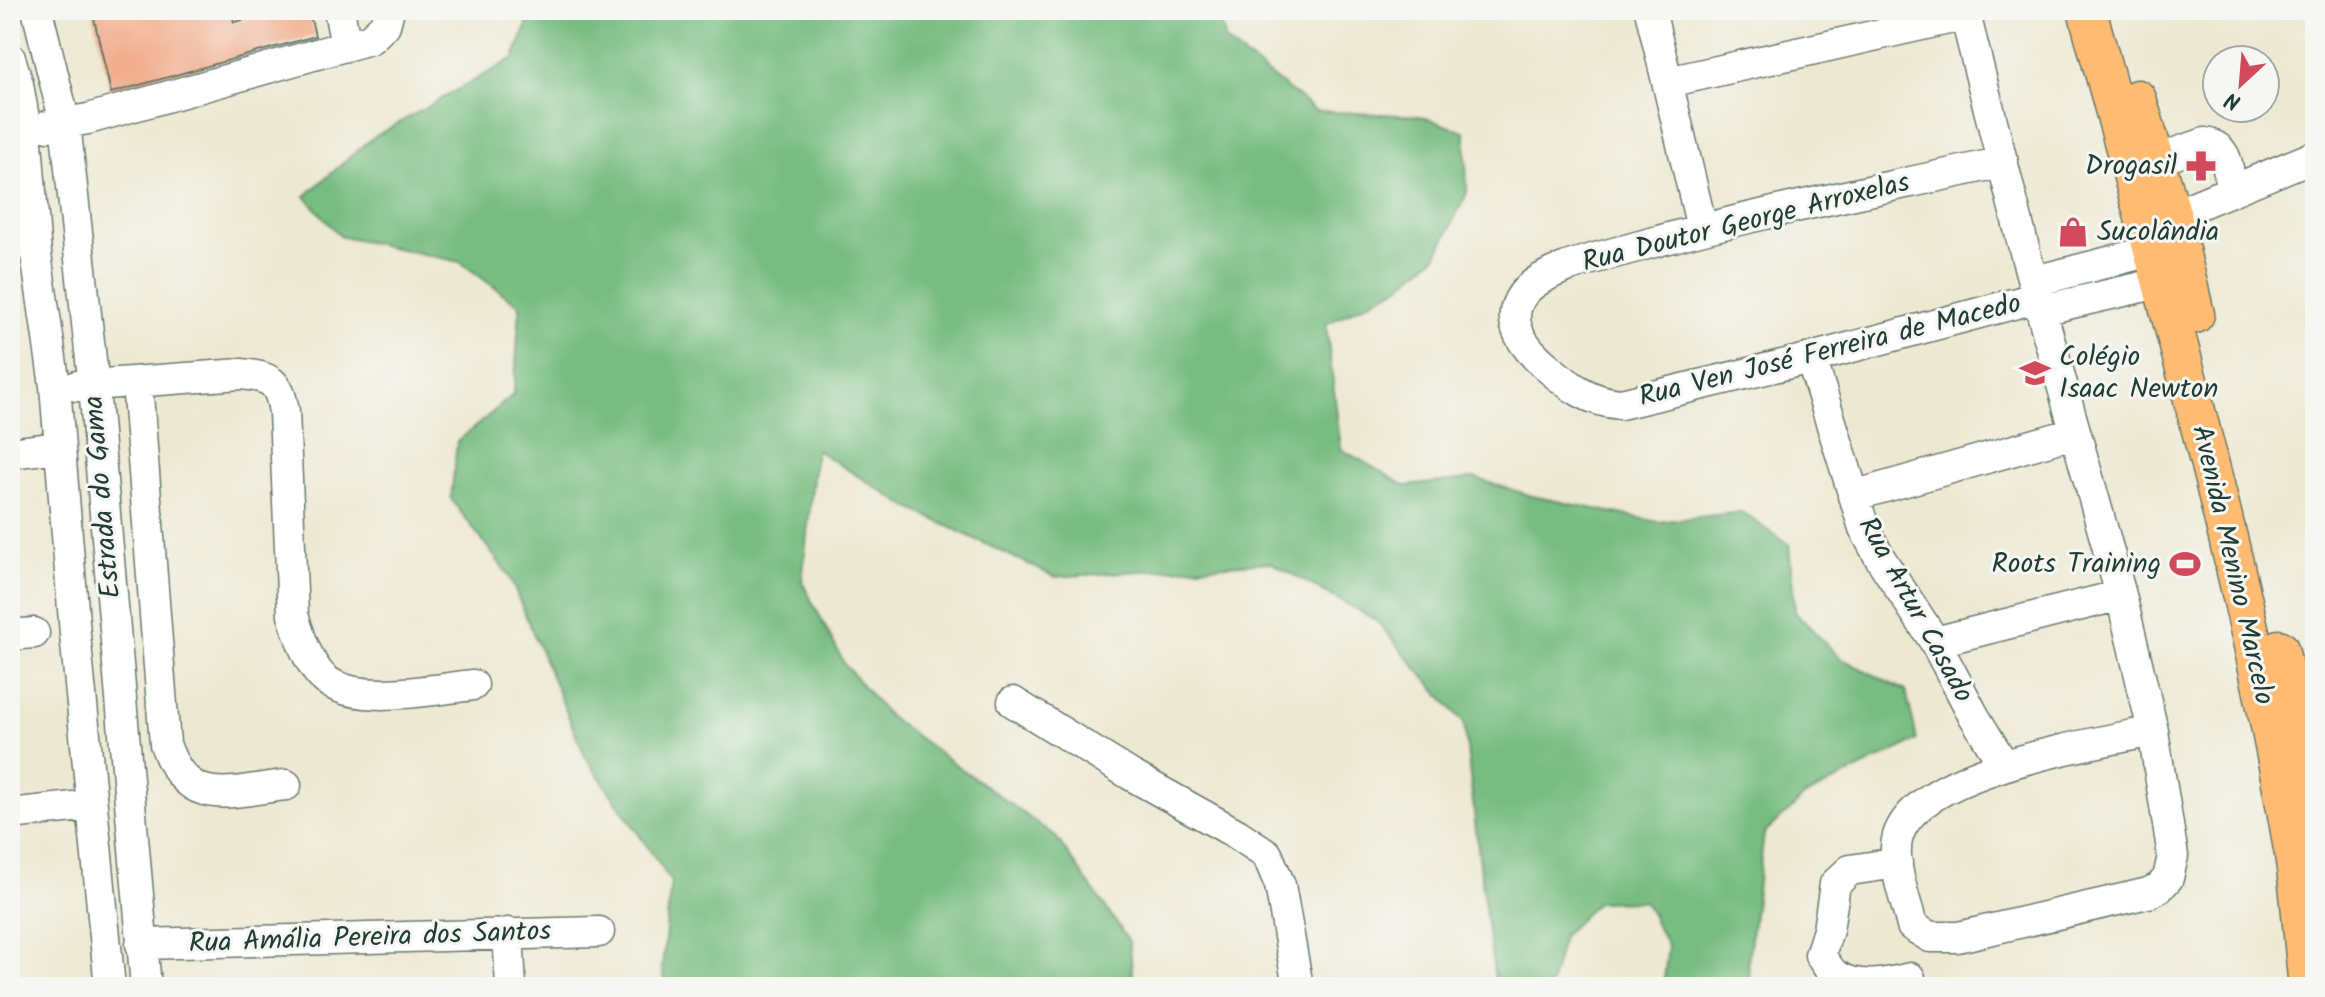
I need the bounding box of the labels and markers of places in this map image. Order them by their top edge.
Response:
place label: Drogasil [2085,144,2177,189]
pharmacy icon: Drogasil [2184,149,2218,183]
place label: Sucolândia [2097,210,2219,255]
shop icon: Sucolândia [2056,215,2090,249]
place label: Colégio Isaac Newton [2059,335,2218,412]
school or university icon: Colégio Isaac Newton [2018,356,2052,390]
place label: Roots Training [1991,542,2161,587]
sports icon: Roots Training [2168,547,2202,581]

